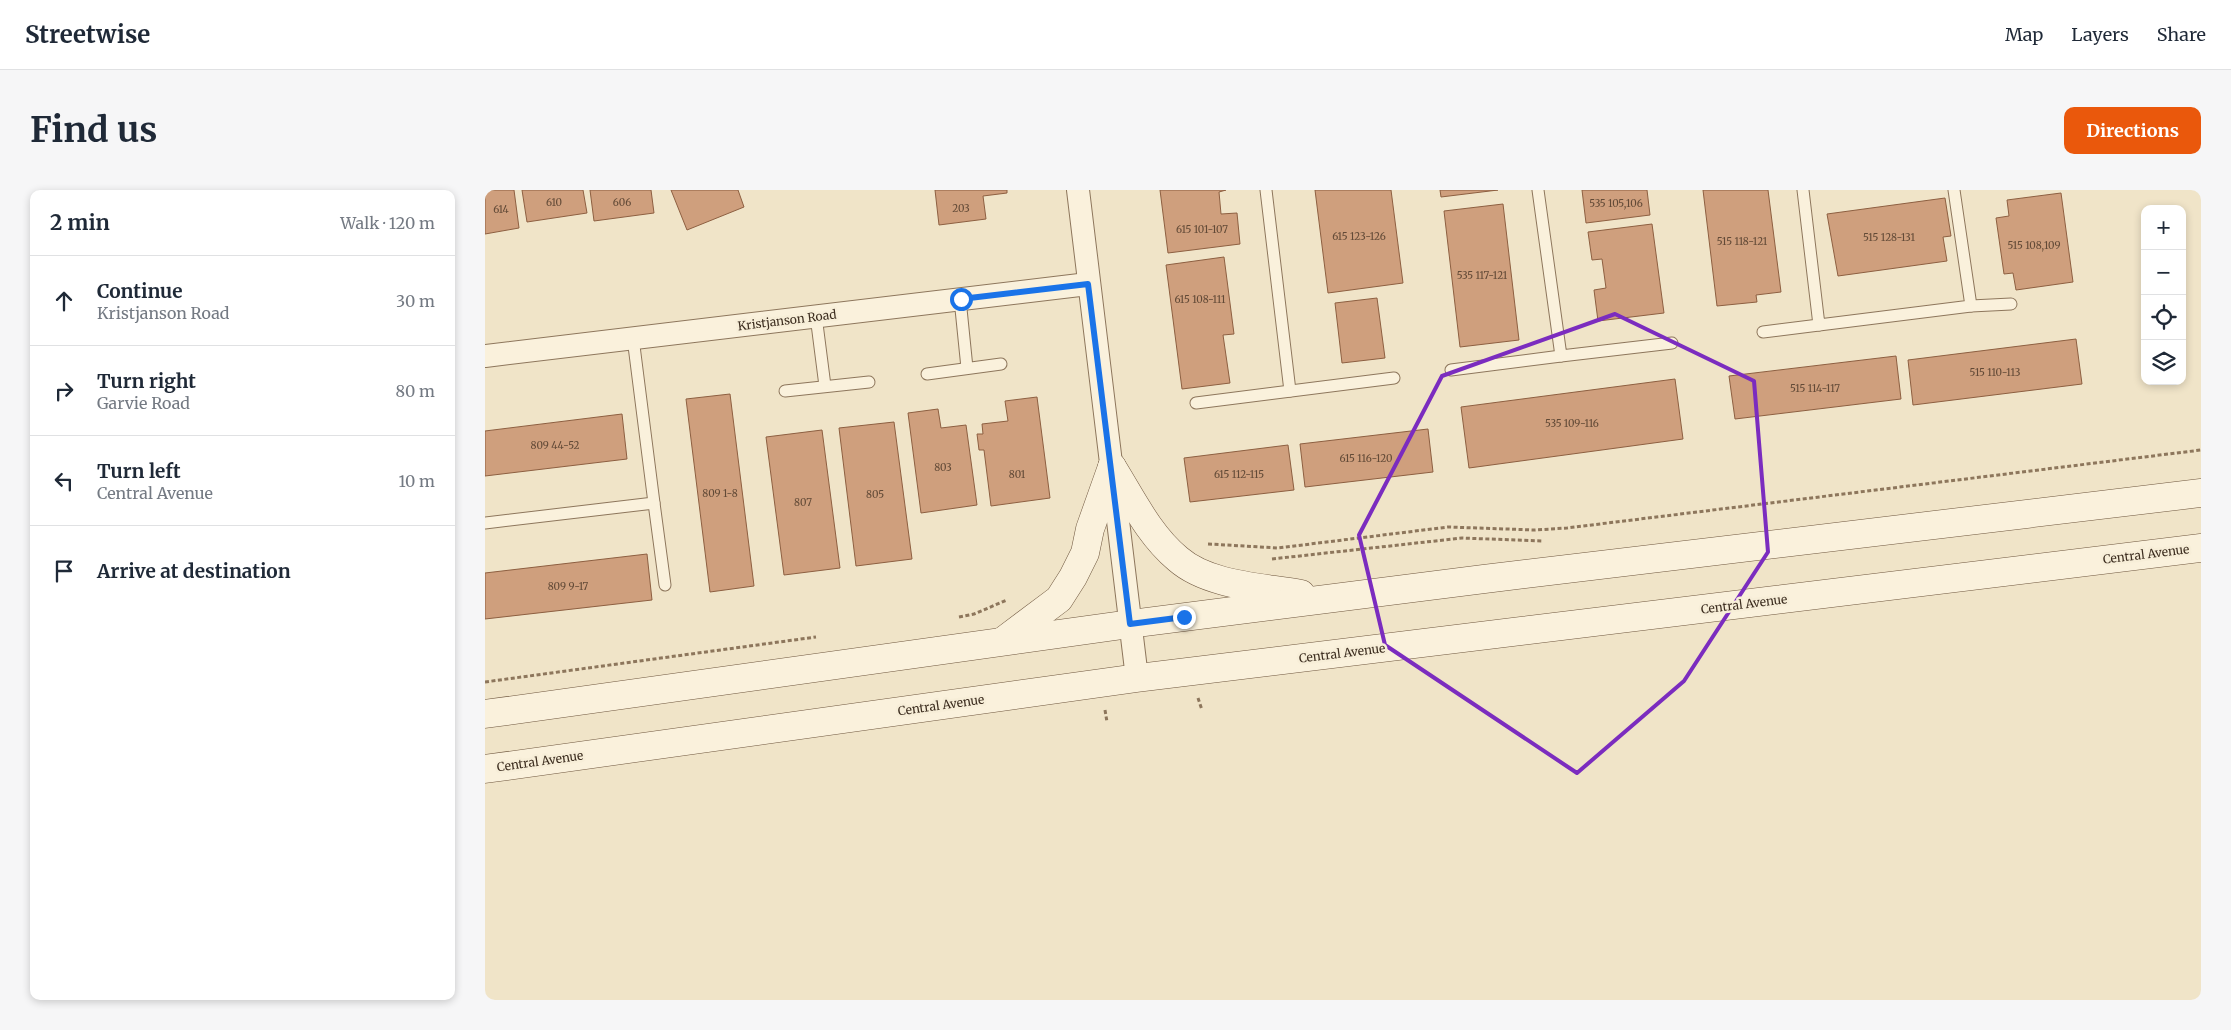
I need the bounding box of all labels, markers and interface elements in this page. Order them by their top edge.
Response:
text: Streetwise [25,19,150,50]
text: Map [2005,23,2043,46]
text: Layers [2071,23,2129,46]
text: Share [2157,23,2206,46]
button: Directions [2064,107,2201,154]
text: Find us [30,108,157,152]
house number: 610 [546,196,562,209]
house number: 606 [613,196,631,209]
house number: 535 105,106 [1589,197,1643,210]
house number: 203 [952,202,970,215]
house number: 614 [493,203,509,216]
map controls [2141,205,2186,385]
button: + [2141,205,2186,250]
text: 2 min [50,209,110,236]
text: Walk · 120 m [340,213,435,233]
house number: 615 101-107 [1176,223,1228,236]
house number: 615 123-126 [1332,230,1386,243]
house number: 515 128-131 [1863,231,1915,244]
house number: 515 118-121 [1717,235,1768,248]
house number: 515 108,109 [2007,239,2061,252]
button: − [2141,250,2186,295]
house number: 535 117-121 [1457,269,1508,282]
text: Continue [97,279,183,303]
icon: ahead [50,287,78,315]
route start [950,288,973,311]
text: 30 m [396,291,435,311]
house number: 615 108-111 [1174,293,1226,306]
button: locate [2141,295,2186,340]
text: Kristjanson Road [97,303,229,323]
street label: Kristjanson Road [737,307,837,333]
button: layers [2141,340,2186,385]
house number: 515 110-113 [1970,366,2021,379]
text: Turn right [97,369,196,393]
icon: right [50,377,78,405]
text: 80 m [396,381,435,401]
house number: 515 114-117 [1790,382,1840,395]
text: Garvie Road [97,393,190,413]
house number: 535 109-116 [1545,417,1599,430]
house number: 809 44-52 [530,439,580,452]
house number: 615 116-120 [1340,452,1392,465]
text: Turn left [97,459,181,483]
house number: 803 [934,461,952,474]
icon: left [50,467,78,495]
house number: 801 [1009,468,1026,481]
house number: 615 112-115 [1214,468,1264,481]
text: 10 m [398,471,435,491]
text: Central Avenue [97,483,213,503]
house number: 809 1-8 [702,487,738,500]
house number: 805 [866,488,884,501]
house number: 807 [794,496,812,509]
street label: Central Avenue [2102,541,2190,567]
icon: arrive [50,557,78,585]
text: Arrive at destination [97,559,291,583]
house number: 809 9-17 [548,580,589,593]
street label: Central Avenue [1700,591,1788,617]
route end [1173,606,1196,629]
street label: Central Avenue [1298,640,1386,666]
street label: Central Avenue [897,692,985,718]
street label: Central Avenue [496,748,584,774]

